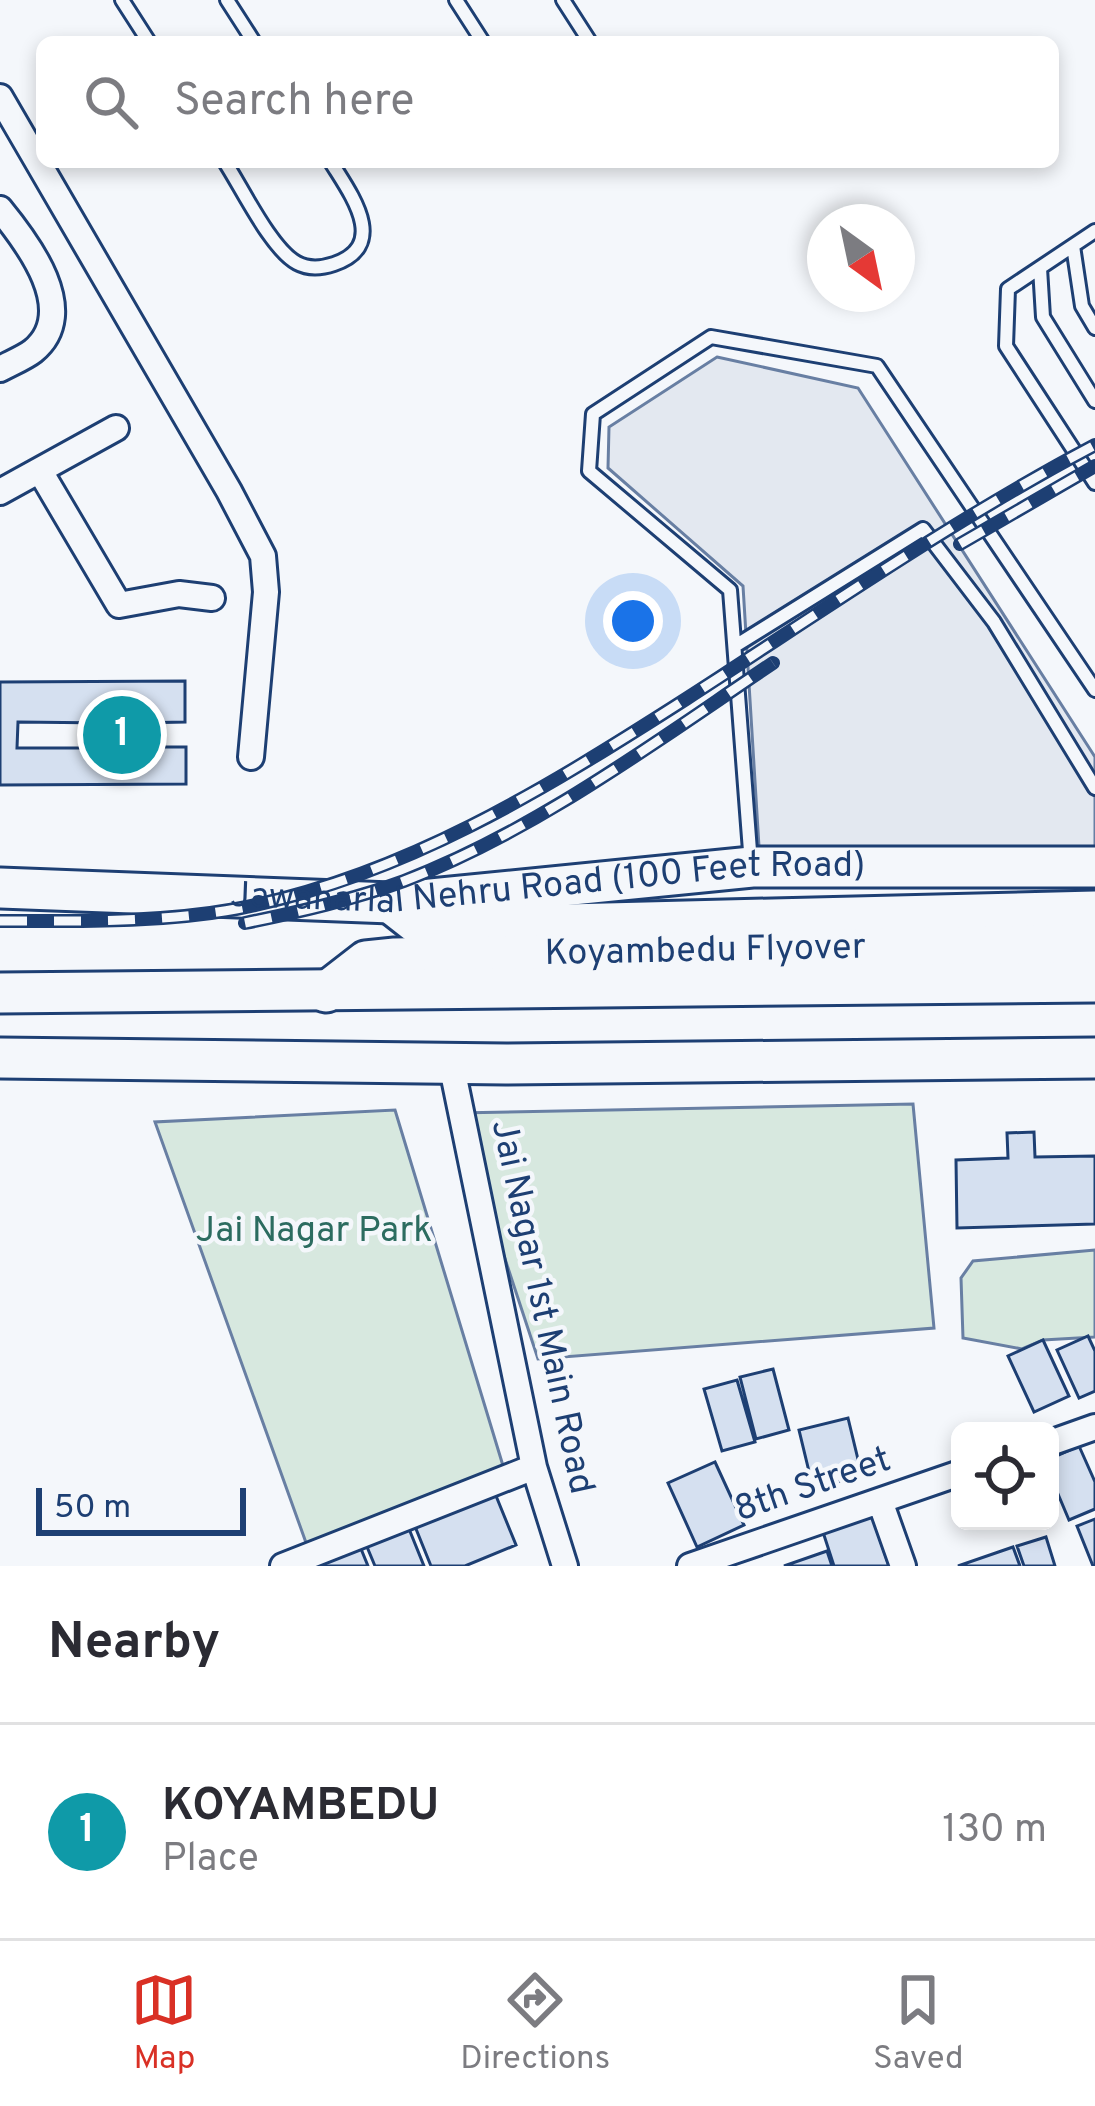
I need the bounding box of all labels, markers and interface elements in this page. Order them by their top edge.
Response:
search box [36,36,1059,168]
icon: search [78,69,144,135]
text: Search here [174,74,414,131]
north arrow [807,204,915,312]
your location [603,591,663,651]
pin: 1 [83,690,161,780]
street label: Jawaharlal Nehru Road (100 Feet Road) [230,844,865,926]
street label: Koyambedu Flyover [544,926,866,978]
street label: Jai Nagar 1st Main Road [479,1115,603,1499]
park label: Jai Nagar Park [196,1209,432,1255]
map controls [951,1422,1059,1530]
button: locate [951,1422,1059,1530]
street label: 8th Street [729,1438,897,1534]
scale bar [36,1482,246,1535]
text: 50 m [54,1488,131,1530]
text: Nearby [48,1612,220,1677]
text: KOYAMBEDU [162,1779,439,1836]
text: 1 [79,1807,95,1856]
text: 130 m [942,1807,1047,1856]
text: Place [162,1836,259,1885]
tab: Map [131,1967,197,2081]
tab: Directions [460,1967,610,2081]
tab: Saved [873,1967,964,2081]

